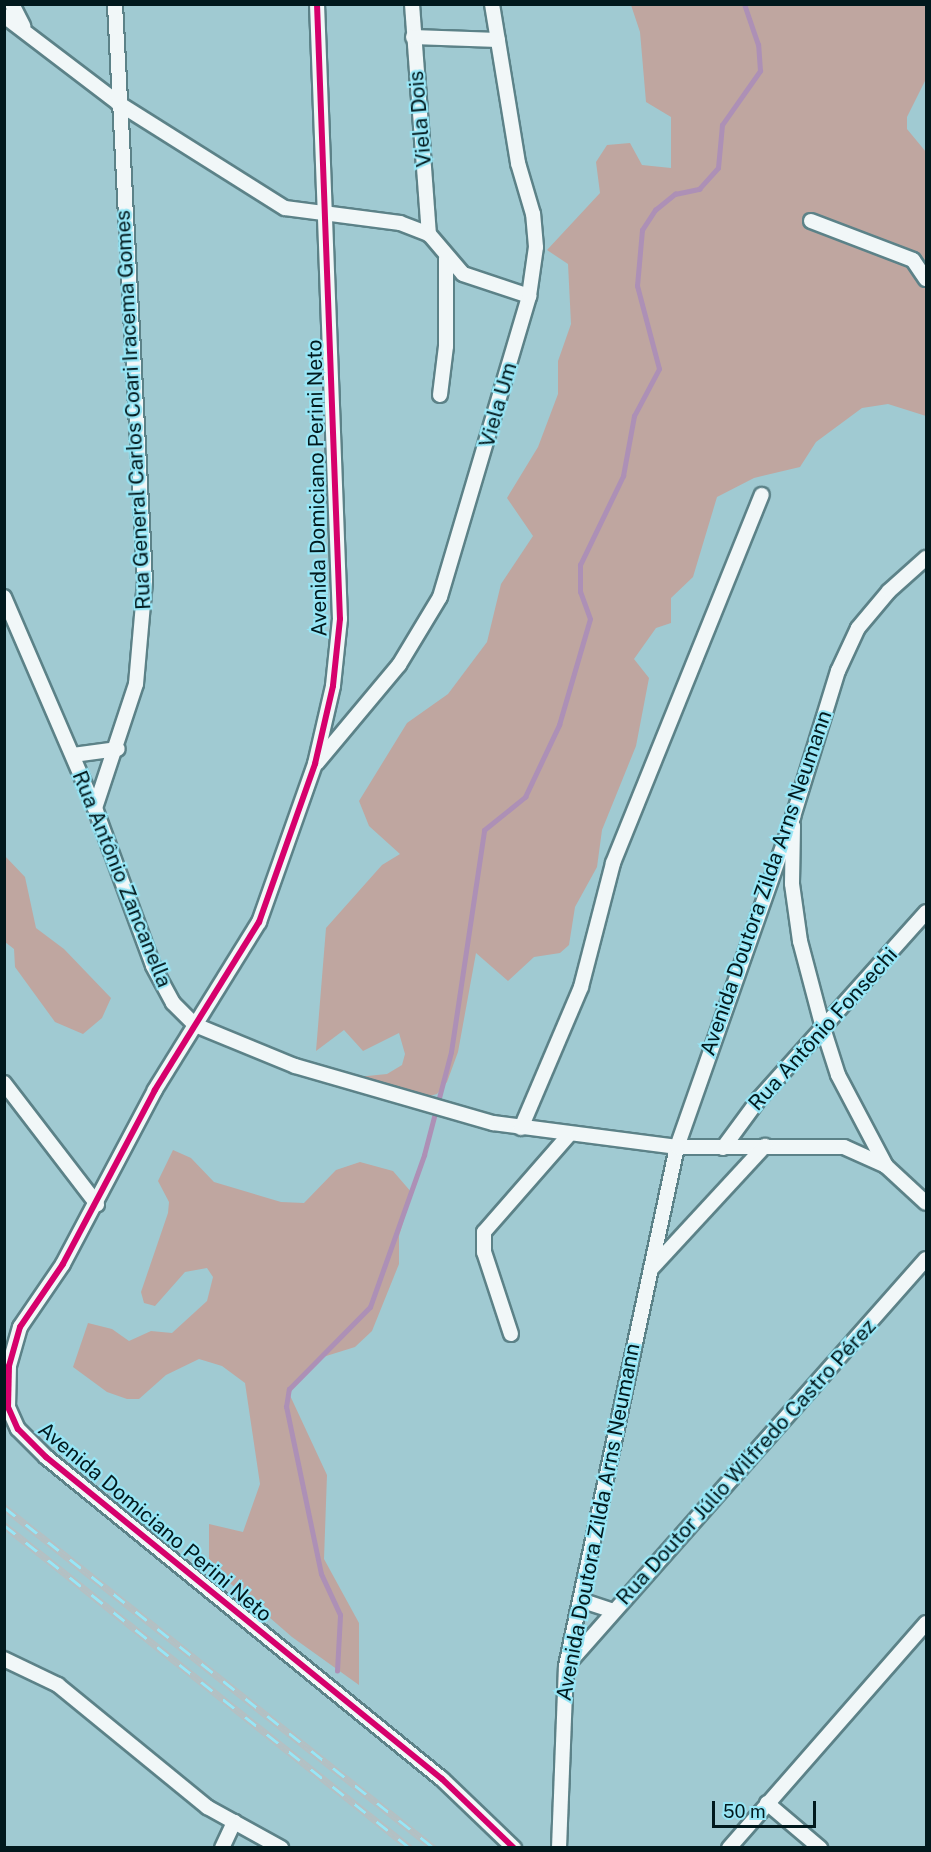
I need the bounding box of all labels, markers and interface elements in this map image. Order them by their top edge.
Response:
street label: Viela Dois [403,70,437,168]
street label: Rua General Carlos Coari Iracema Gomes [110,209,156,611]
street label: Avenida Domiciano Perini Neto [302,339,332,637]
street label: Viela Um [474,360,522,450]
street label: Avenida Doutora Zilda Arns Neumann [695,707,837,1059]
street label: Rua Antônio Zancanella [67,767,177,991]
street label: Rua Antônio Fonsechi [743,942,903,1116]
street label: Rua Doutor Júlio Wilfredo Castro Pérez [611,1314,881,1610]
street label: Avenida Doutora Zilda Arns Neumann [551,1341,645,1703]
street label: Avenida Domiciano Perini Neto [33,1417,277,1627]
scale bar [715,1789,818,1827]
text: 50 m [723,1801,766,1822]

